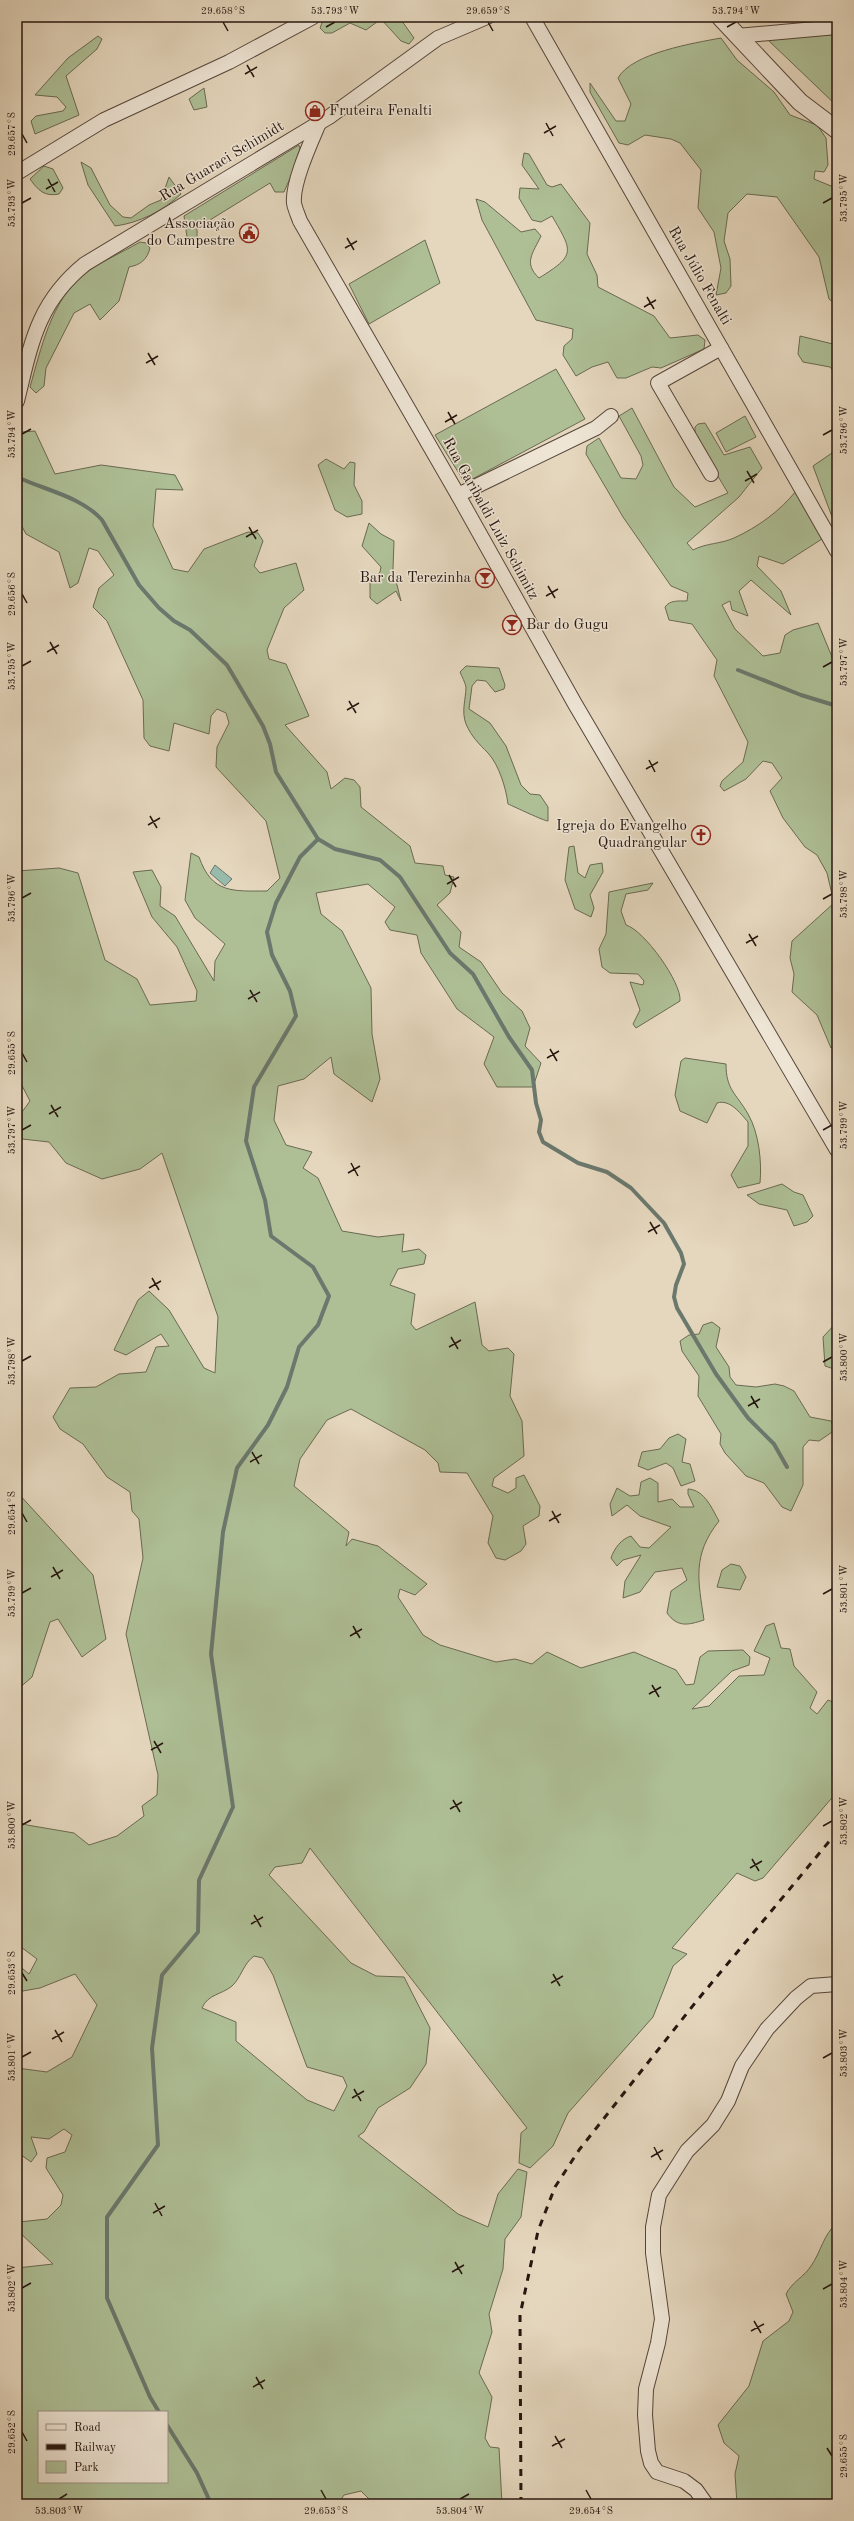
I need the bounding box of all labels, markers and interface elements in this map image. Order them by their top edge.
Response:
text: 29.658°S [201,6,245,16]
text: 53.793°W [311,6,359,16]
text: 29.659°S [466,6,510,16]
text: 53.794°W [712,6,760,16]
shop icon: Fruteira Fenalti [304,100,326,122]
place label: Fruteira Fenalti [329,104,432,119]
text: 29.657°S [7,112,17,156]
street label: Rua Guaraci Schimidt [157,119,287,205]
text: 53.795°W [839,174,849,222]
text: 53.793°W [7,179,17,227]
place label: Associação do Campestre [147,217,235,249]
public building icon: Associação do Campestre [238,222,260,244]
street label: Rua Júlio Fenalti [665,224,733,328]
text: 53.796°W [839,406,849,454]
text: 53.794°W [7,410,17,458]
street label: Rua Garibaldi Luiz Schimitz [439,435,541,603]
bar icon: Bar da Terezinha [474,567,496,589]
place label: Bar da Terezinha [359,571,472,586]
text: 29.656°S [7,572,17,616]
bar icon: Bar do Gugu [501,614,523,636]
place label: Bar do Gugu [526,618,609,633]
text: 53.797°W [839,638,849,686]
text: 53.795°W [7,642,17,690]
place label: Igreja do Evangelho Quadrangular [556,819,687,851]
church icon: Igreja do Evangelho Quadrangular [690,824,712,846]
text: 53.798°W [839,870,849,918]
text: 53.796°W [7,874,17,922]
text: 29.655°S [7,1031,17,1075]
text: 53.799°W [839,1101,849,1149]
text: 53.797°W [7,1106,17,1154]
text: 53.800°W [839,1333,849,1381]
text: 53.798°W [7,1337,17,1385]
text: 29.654°S [7,1491,17,1535]
text: 53.801°W [839,1565,849,1613]
text: 53.799°W [7,1569,17,1617]
text: 53.802°W [839,1797,849,1845]
text: 53.800°W [7,1801,17,1849]
text: 29.653°S [7,1951,17,1995]
text: 53.803°W [839,2029,849,2077]
text: 53.801°W [7,2033,17,2081]
text: 53.804°W [839,2260,849,2308]
text: 53.802°W [7,2264,17,2312]
text: 29.652°S [7,2410,17,2454]
legend [38,2411,168,2483]
text: Road [74,2422,101,2434]
text: 29.655°S [839,2434,849,2478]
text: Railway [74,2442,117,2454]
text: Park [74,2462,99,2474]
text: 53.803°W [35,2506,83,2516]
text: 29.653°S [304,2506,348,2516]
text: 53.804°W [436,2506,484,2516]
text: 29.654°S [569,2506,613,2516]

